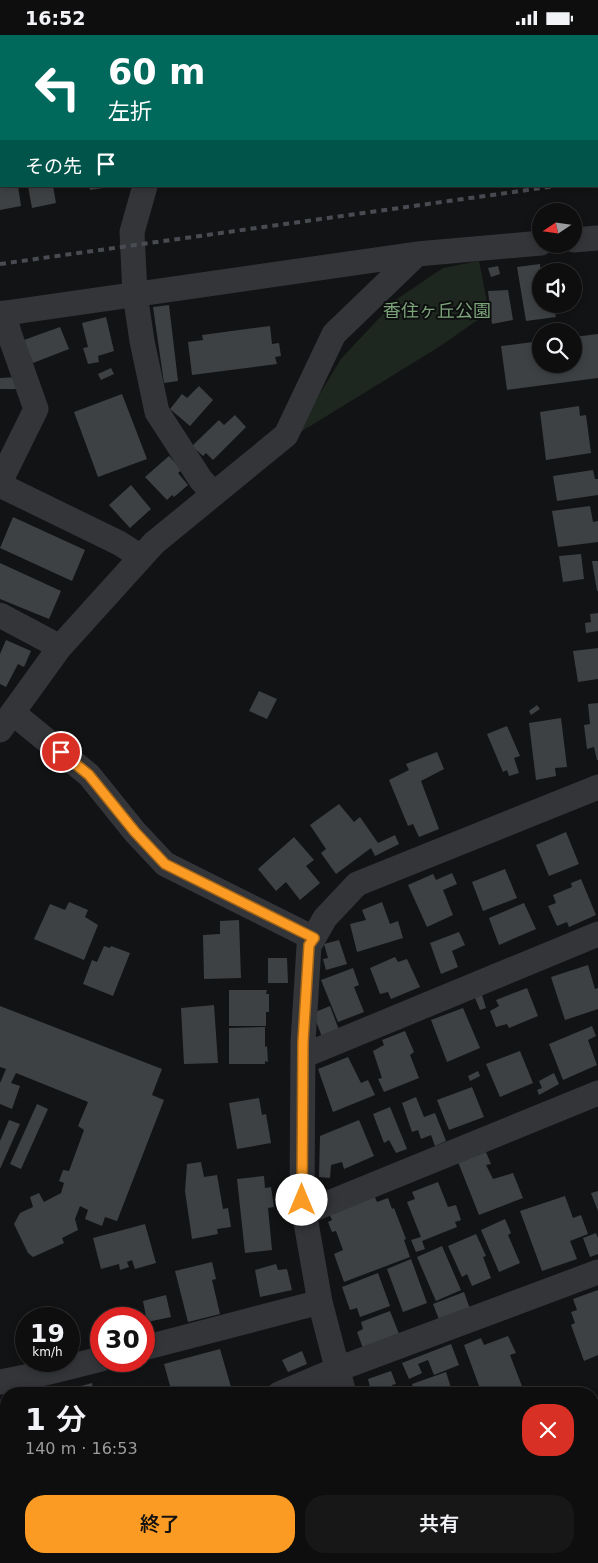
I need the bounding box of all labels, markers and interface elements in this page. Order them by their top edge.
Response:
text: 16:52 [25,7,85,29]
text: 60 m [108,52,205,92]
icon: left [25,55,90,120]
text: 左折 [108,99,152,124]
icon: arrive [92,150,120,178]
text: その先 [25,155,82,177]
north arrow [532,203,582,253]
map controls [532,203,582,373]
button: sound [532,263,582,313]
park label: 香住ヶ丘公園 [383,300,491,321]
button: search [532,323,582,373]
pin [40,731,82,773]
icon: arrive [47,738,75,766]
position arrow [275,1173,327,1225]
speed limit sign: 30 [90,1307,155,1372]
text: 19 [30,1319,65,1348]
text: km/h [32,1345,63,1359]
text: 1 分 [25,1402,86,1437]
button: close [522,1404,574,1456]
text: 140 m · 16:53 [25,1439,138,1458]
button: 終了 [25,1495,295,1553]
button: 共有 [305,1495,574,1553]

